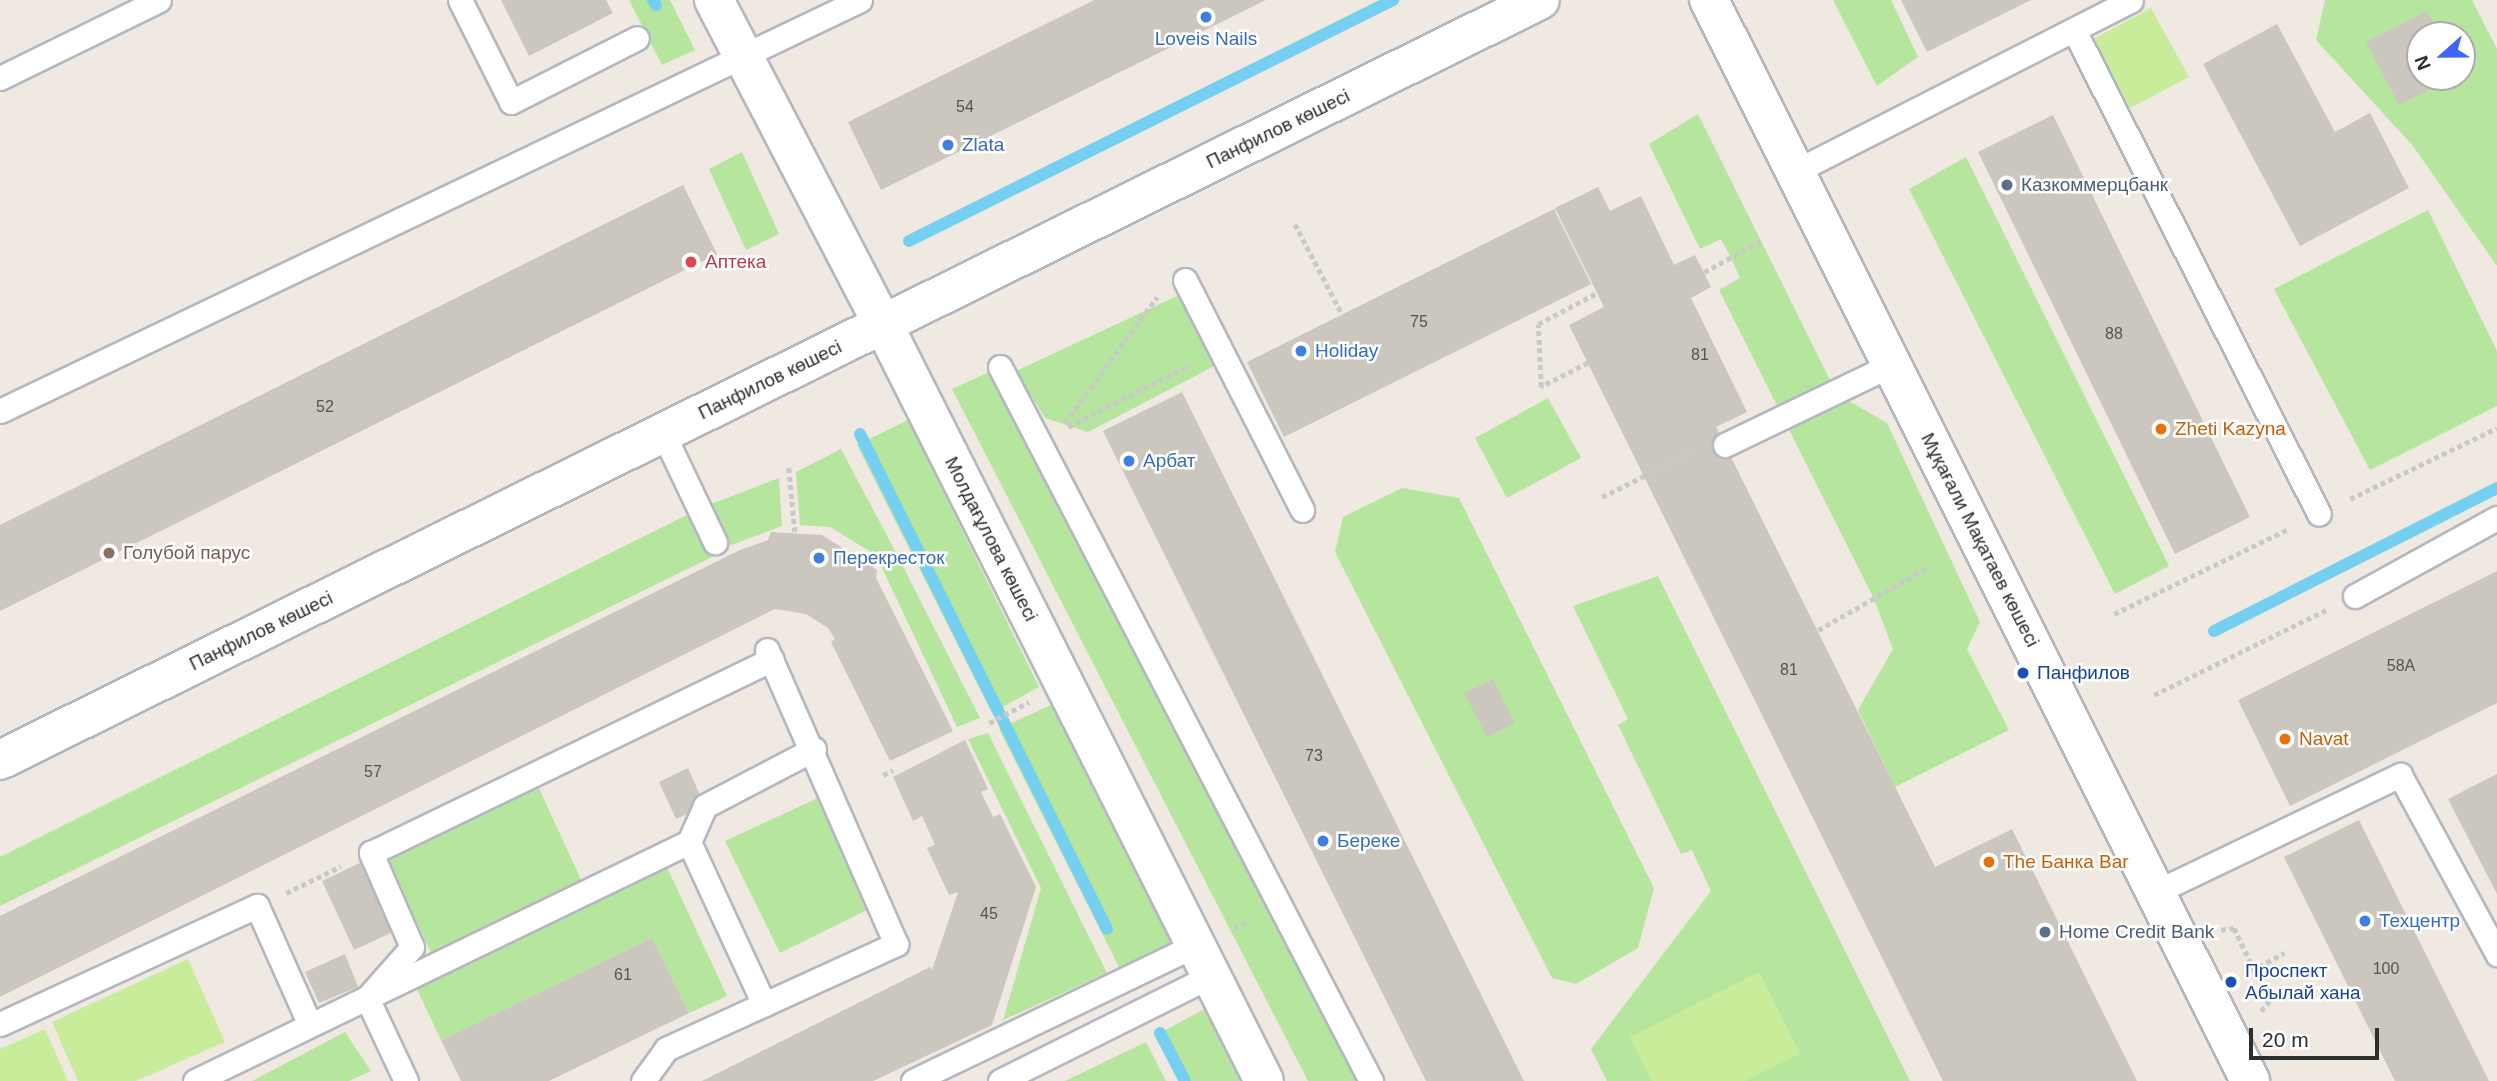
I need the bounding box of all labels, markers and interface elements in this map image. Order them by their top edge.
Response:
marker: Loveis Nails [1198,9,1214,25]
north arrow [2406,21,2476,91]
place label: Loveis Nails [1155,28,1257,50]
text: N [2411,53,2435,73]
street label: Панфилов көшесі [1203,84,1353,174]
house number: 54 [956,97,974,117]
place label: Zlata [962,134,1004,156]
marker: Zlata [940,137,956,153]
place label: Казкоммерцбанк [2021,174,2168,196]
marker: Казкоммерцбанк [1999,177,2015,193]
place label: Аптека [705,251,766,273]
marker: Аптека [683,254,699,270]
house number: 75 [1410,312,1428,332]
house number: 88 [2105,324,2123,344]
street label: Панфилов көшесі [695,335,845,425]
place label: Holiday [1315,340,1378,362]
marker: Holiday [1293,343,1309,359]
house number: 81 [1691,345,1709,365]
house number: 52 [316,397,334,417]
place label: Zheti Kazyna [2175,418,2286,440]
marker: Zheti Kazyna [2153,421,2169,437]
street label: Мұқағали Мақатаев көшесі [1916,429,2044,651]
place label: Арбат [1143,450,1196,472]
street label: Молдағұлова көшесі [940,453,1042,625]
marker: Арбат [1121,453,1137,469]
place label: Голубой парус [123,542,250,564]
marker: Голубой парус [101,545,117,561]
place label: Перекресток [833,547,945,569]
marker: Перекресток [811,550,827,566]
street label: Панфилов көшесі [186,586,336,676]
house number: 58А [2387,656,2415,676]
house number: 81 [1780,660,1798,680]
place label: Панфилов [2037,662,2130,684]
marker: Панфилов [2015,665,2031,681]
place label: Navat [2299,728,2349,750]
marker: Navat [2277,731,2293,747]
house number: 73 [1305,746,1323,766]
house number: 57 [364,762,382,782]
place label: Береке [1337,830,1400,852]
marker: Береке [1315,833,1331,849]
place label: The Банка Bar [2003,851,2129,873]
marker: The Банка Bar [1981,854,1997,870]
house number: 45 [980,904,998,924]
place label: Техцентр [2379,910,2460,932]
marker: Техцентр [2357,913,2373,929]
place label: Home Credit Bank [2059,921,2214,943]
marker: Home Credit Bank [2037,924,2053,940]
house number: 100 [2373,959,2399,979]
place label: Проспект Абылай хана [2245,960,2361,1004]
house number: 61 [614,965,632,985]
marker: Проспект Абылай хана [2223,974,2239,990]
scale bar [2252,1014,2382,1058]
text: 20 m [2262,1028,2309,1051]

